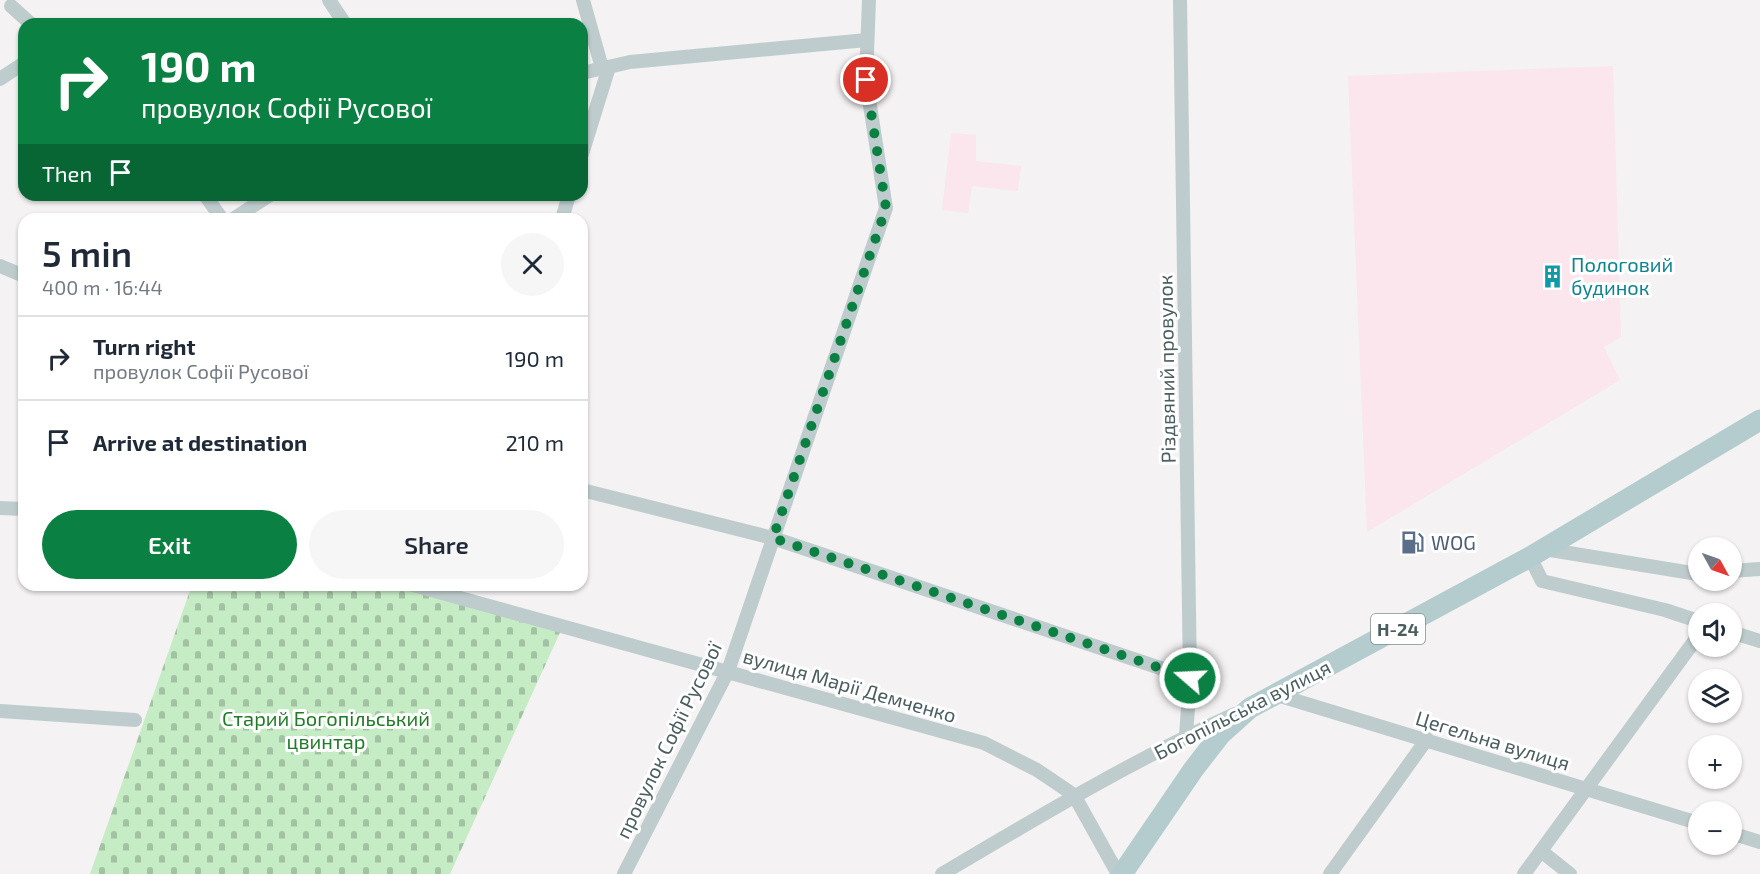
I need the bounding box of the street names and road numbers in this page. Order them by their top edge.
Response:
street label: Різдвяний провулок [1152,274,1181,464]
road number: Н-24 [1371,614,1425,644]
street label: провулок Софії Русової [610,637,727,843]
street label: вулиця Марії Демченко [740,643,959,728]
street label: Богопільська вулиця [1150,654,1335,765]
street label: Цегельна вулиця [1413,705,1573,776]

